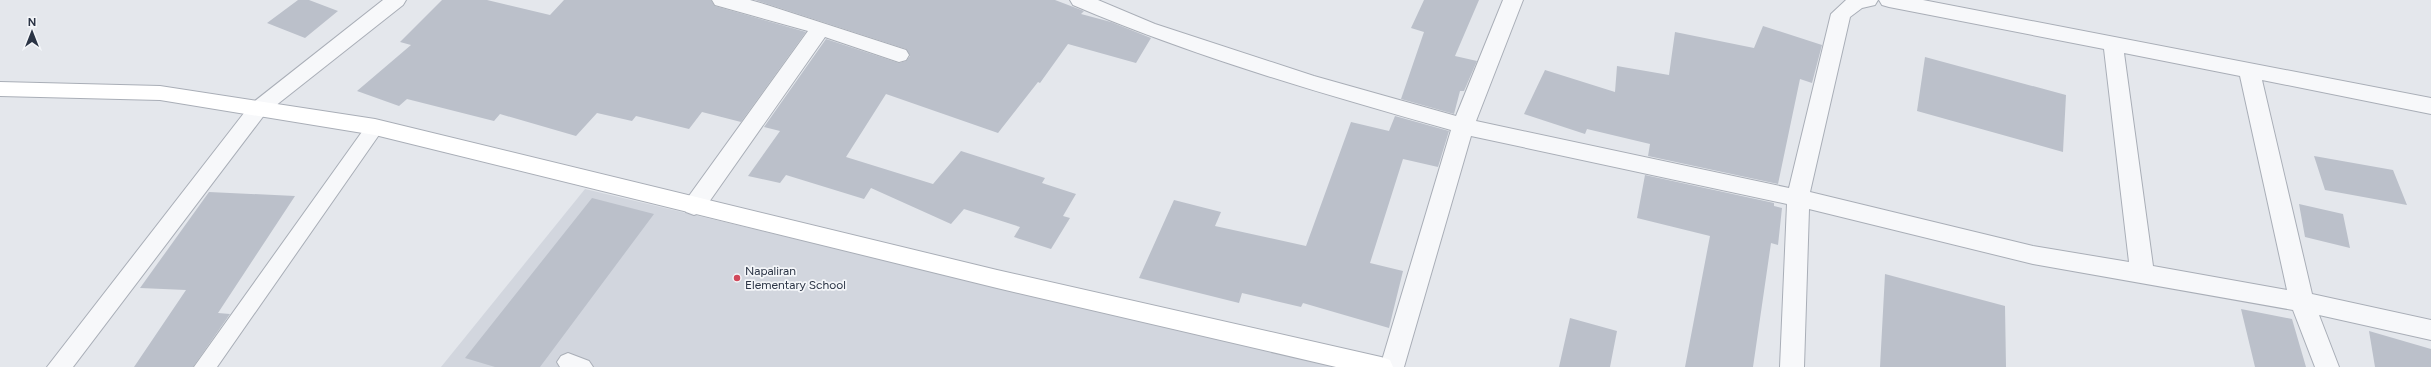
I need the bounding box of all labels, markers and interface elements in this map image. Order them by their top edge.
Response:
north arrow [12,12,52,52]
text: N [28,16,36,29]
place label: Napaliran Elementary School [745,264,846,292]
marker: Napaliran Elementary School [732,273,742,283]

